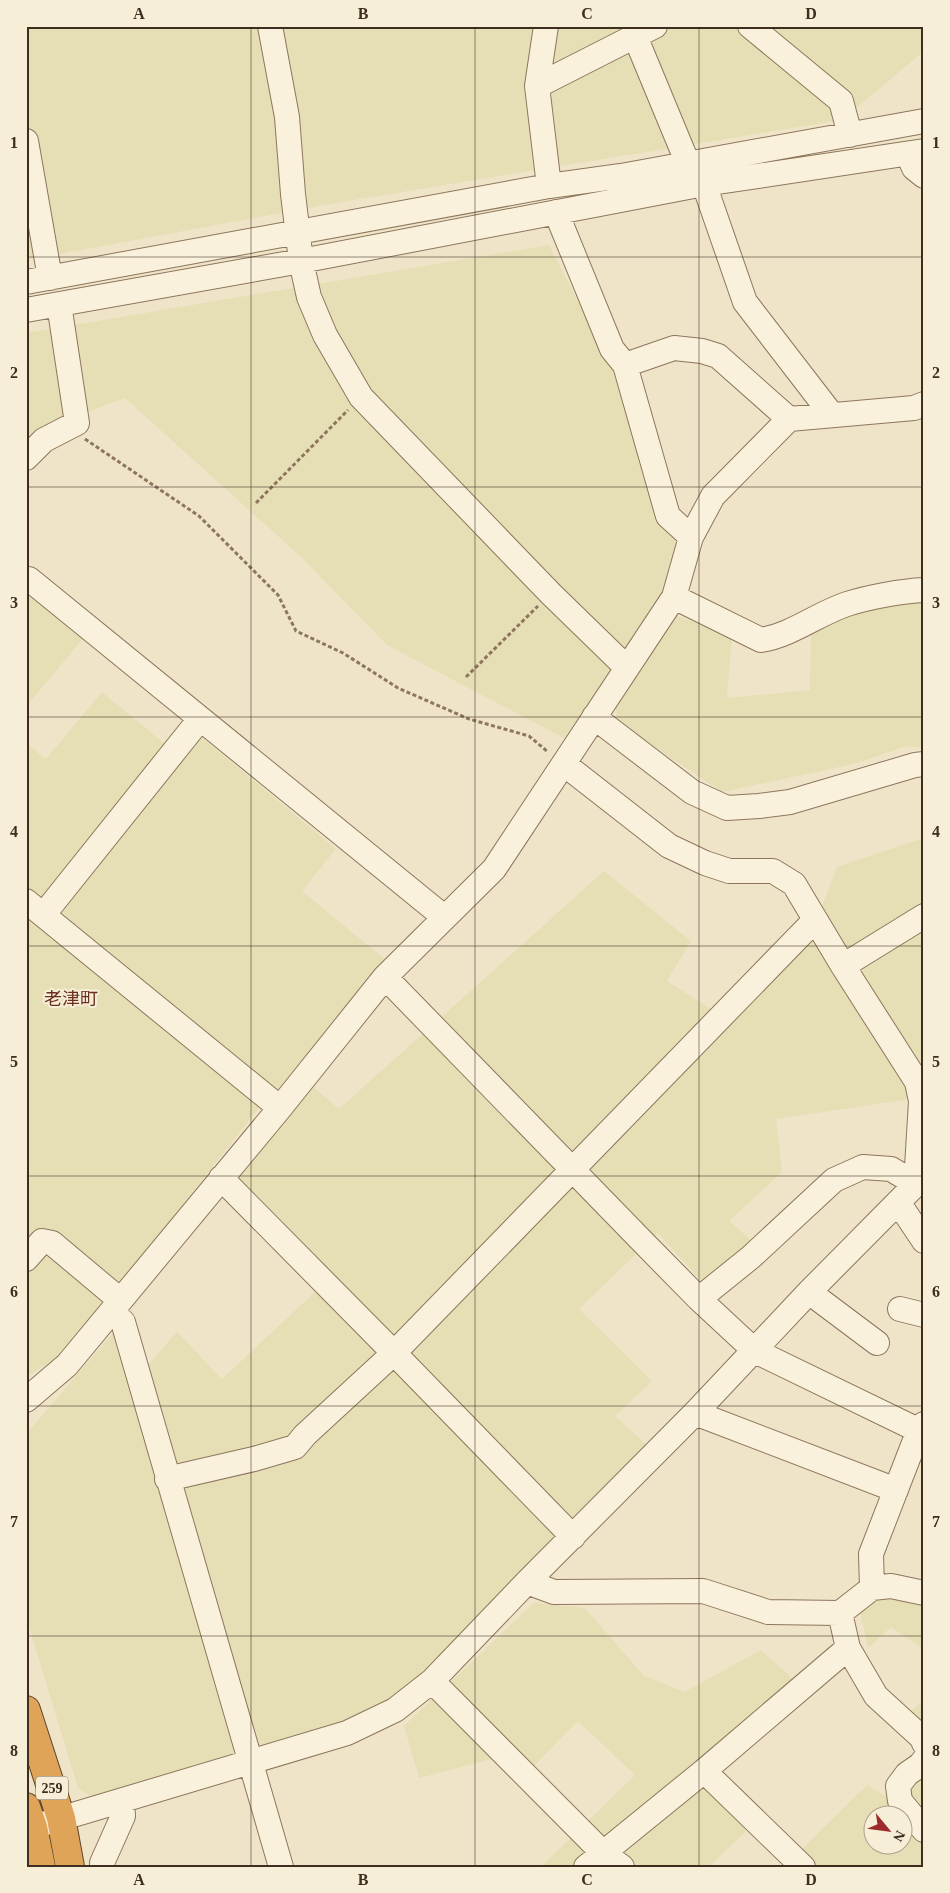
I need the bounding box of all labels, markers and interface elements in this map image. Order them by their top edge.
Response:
text: A [133,5,145,22]
text: B [358,5,369,22]
text: C [581,5,593,22]
text: D [805,5,817,22]
text: 1 [10,134,18,151]
text: 1 [932,134,940,151]
text: 2 [10,364,18,381]
text: 2 [932,364,940,381]
text: 3 [10,594,18,611]
text: 3 [932,594,940,611]
text: 4 [10,823,18,840]
text: 4 [932,823,940,840]
district label: 老津町 [44,989,98,1009]
text: 5 [10,1053,18,1070]
text: 5 [932,1053,940,1070]
text: 6 [10,1283,18,1300]
text: 6 [932,1283,940,1300]
text: 7 [10,1513,18,1530]
text: 7 [932,1513,940,1530]
text: 8 [10,1742,18,1759]
text: 8 [932,1742,940,1759]
road number: 259 [36,1776,68,1800]
north arrow [862,1806,912,1856]
text: N [890,1828,908,1844]
text: A [133,1871,145,1888]
text: B [358,1871,369,1888]
text: C [581,1871,593,1888]
text: D [805,1871,817,1888]

